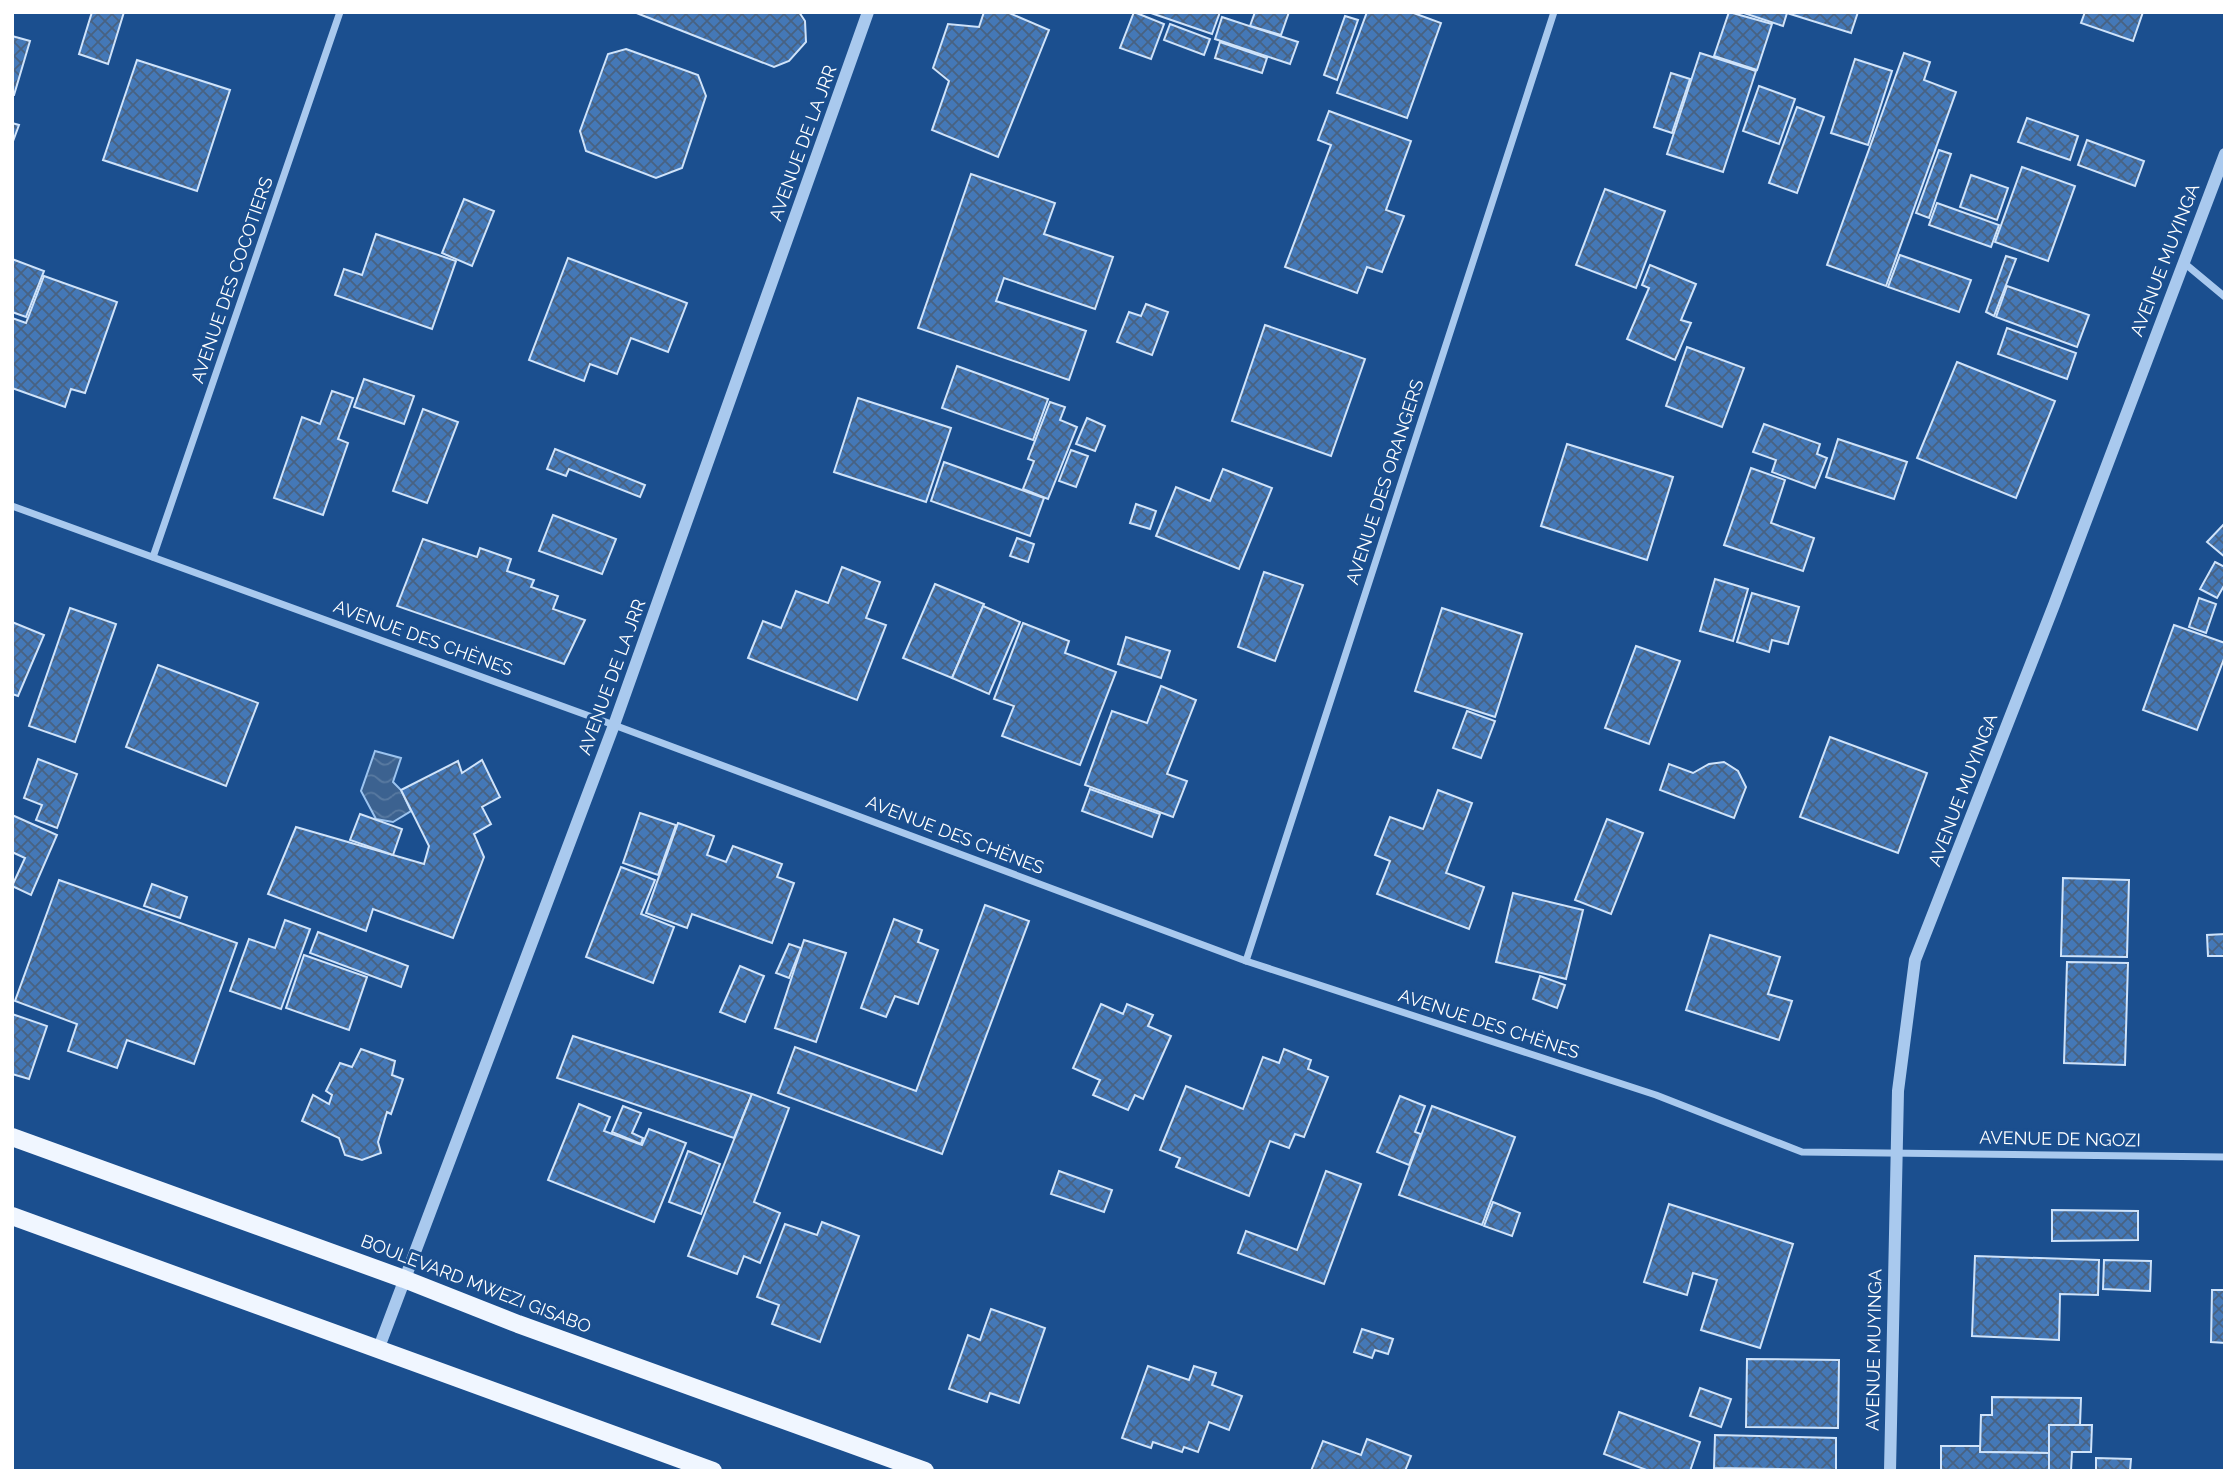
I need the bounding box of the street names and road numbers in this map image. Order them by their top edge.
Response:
street label: AVENUE DE LA JRR [765,62,841,224]
street label: AVENUE DES COCOTIERS [186,174,277,386]
street label: AVENUE MUYINGA [2126,181,2203,339]
street label: AVENUE DES ORANGERS [1341,377,1428,587]
street label: AVENUE DES CHÈNES [331,594,516,680]
street label: AVENUE DE LA JRR [574,596,650,758]
street label: AVENUE MUYINGA [1924,711,2001,869]
street label: AVENUE DES CHÈNES [863,790,1048,878]
street label: AVENUE DES CHÈNES [1396,983,1583,1063]
street label: AVENUE DE NGOZI [1979,1127,2141,1150]
street label: BOULEVARD MWEZI GISABO [358,1230,594,1337]
street label: AVENUE MUYINGA [1862,1269,1885,1431]

